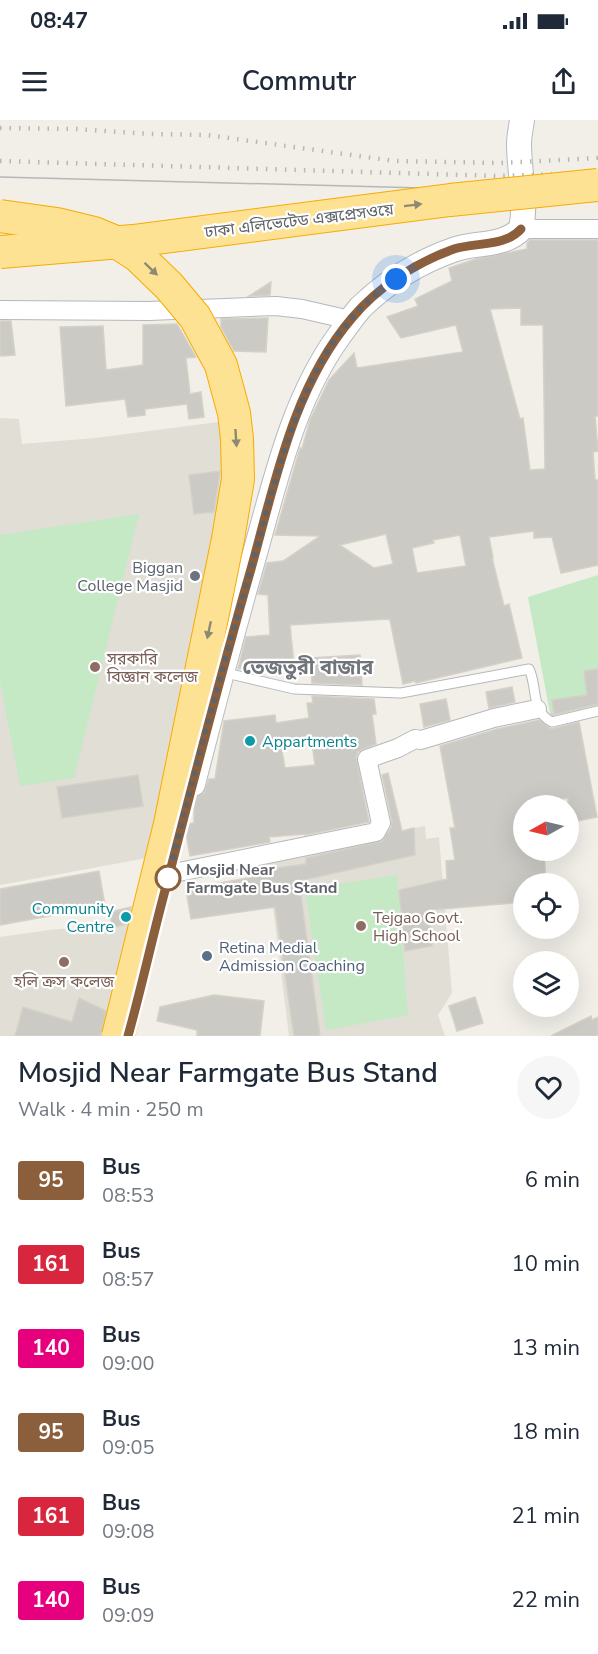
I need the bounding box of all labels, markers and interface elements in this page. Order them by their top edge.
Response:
text: 08:47 [30,6,88,36]
text: Commutr [242,63,356,100]
icon: menu [18,65,51,98]
icon: share [547,65,580,98]
street label: ঢাকা এলিভেটেড এক্সপ্রেসওয়ে [202,198,396,244]
one-way arrow [403,200,422,210]
one-way arrow [143,261,157,275]
your location [381,264,411,294]
one-way arrow [232,429,241,448]
place label: Biggan College Masjid [77,557,183,597]
marker: Biggan College Masjid [188,569,202,583]
one-way arrow [204,621,214,640]
place label: সরকারি বিজ্ঞান কলেজ [106,648,198,688]
district label: তেজতুরী বাজার [243,654,374,681]
marker: সরকারি বিজ্ঞান কলেজ [88,660,102,674]
place label: Appartments [262,731,357,753]
marker: Appartments [243,734,257,748]
north arrow [513,795,579,861]
map controls [513,795,579,1017]
place label: Mosjid Near Farmgate Bus Stand [186,859,337,899]
marker: Mosjid Near Farmgate Bus Stand [155,865,181,891]
button: locate [513,873,579,939]
place label: Community Centre [32,898,115,938]
place label: Tejgao Govt. High School [373,907,463,947]
marker: Community Centre [119,910,133,924]
marker: Tejgao Govt. High School [354,919,368,933]
place label: Retina Medial Admission Coaching [219,937,365,977]
marker: Retina Medial Admission Coaching [200,949,214,963]
button: layers [513,951,579,1017]
marker: হলি ক্রস কলেজ [57,955,71,969]
place label: হলি ক্রস কলেজ [13,971,115,993]
text: Mosjid Near Farmgate Bus Stand [18,1054,438,1092]
button: heart [517,1056,580,1119]
text: Walk · 4 min · 250 m [18,1096,204,1123]
text: Bus [102,1152,141,1182]
text: 6 min [525,1165,580,1195]
text: 95 [38,1166,64,1194]
text: 08:53 [102,1182,155,1209]
text: Bus [102,1236,141,1266]
text: 10 min [512,1249,580,1279]
text: 161 [32,1250,70,1278]
text: 08:57 [102,1266,155,1293]
text: Bus [102,1320,141,1350]
text: 13 min [512,1333,580,1363]
text: 140 [32,1334,70,1362]
text: 09:00 [102,1350,155,1377]
text: Bus [102,1404,141,1434]
text: 18 min [512,1417,580,1447]
text: 95 [38,1418,64,1446]
text: 09:05 [102,1434,155,1461]
text: Bus [102,1488,141,1518]
text: 21 min [512,1501,580,1531]
text: 161 [32,1502,70,1530]
text: 09:08 [102,1518,155,1545]
text: Bus [102,1572,141,1602]
text: 22 min [512,1585,580,1615]
text: 140 [32,1586,70,1614]
text: 09:09 [102,1602,155,1629]

